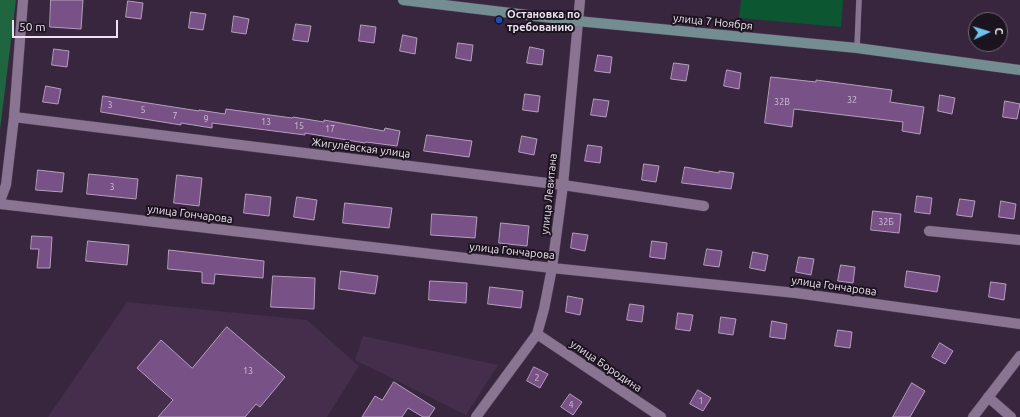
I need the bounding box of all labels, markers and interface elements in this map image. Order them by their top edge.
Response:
place label: Остановка по требованию [507,7,580,33]
street label: улица 7 Ноября [672,11,754,33]
scale bar [14,12,120,38]
north arrow [968,12,1008,52]
marker: Остановка по требованию [494,15,504,25]
text: 50 m [19,20,46,33]
text: С [993,27,1005,35]
house number: 32 [847,95,857,105]
house number: 32В [774,97,790,107]
house number: 3 [107,100,113,110]
house number: 5 [140,105,146,115]
house number: 7 [172,111,178,121]
house number: 9 [203,114,209,124]
house number: 13 [261,117,271,127]
house number: 15 [294,121,304,131]
house number: 17 [325,124,335,134]
street label: Жигулёвская улица [311,135,411,161]
street label: улица Левитана [538,153,560,235]
house number: 3 [109,182,115,192]
street label: улица Гончарова [147,202,233,226]
house number: 32Б [878,217,894,227]
street label: улица Гончарова [469,240,555,262]
street label: улица Гончарова [791,273,877,299]
street label: улица Бородина [568,337,644,395]
house number: 13 [243,366,253,376]
house number: 2 [534,373,540,383]
house number: 1 [698,396,704,406]
house number: 4 [568,400,574,410]

